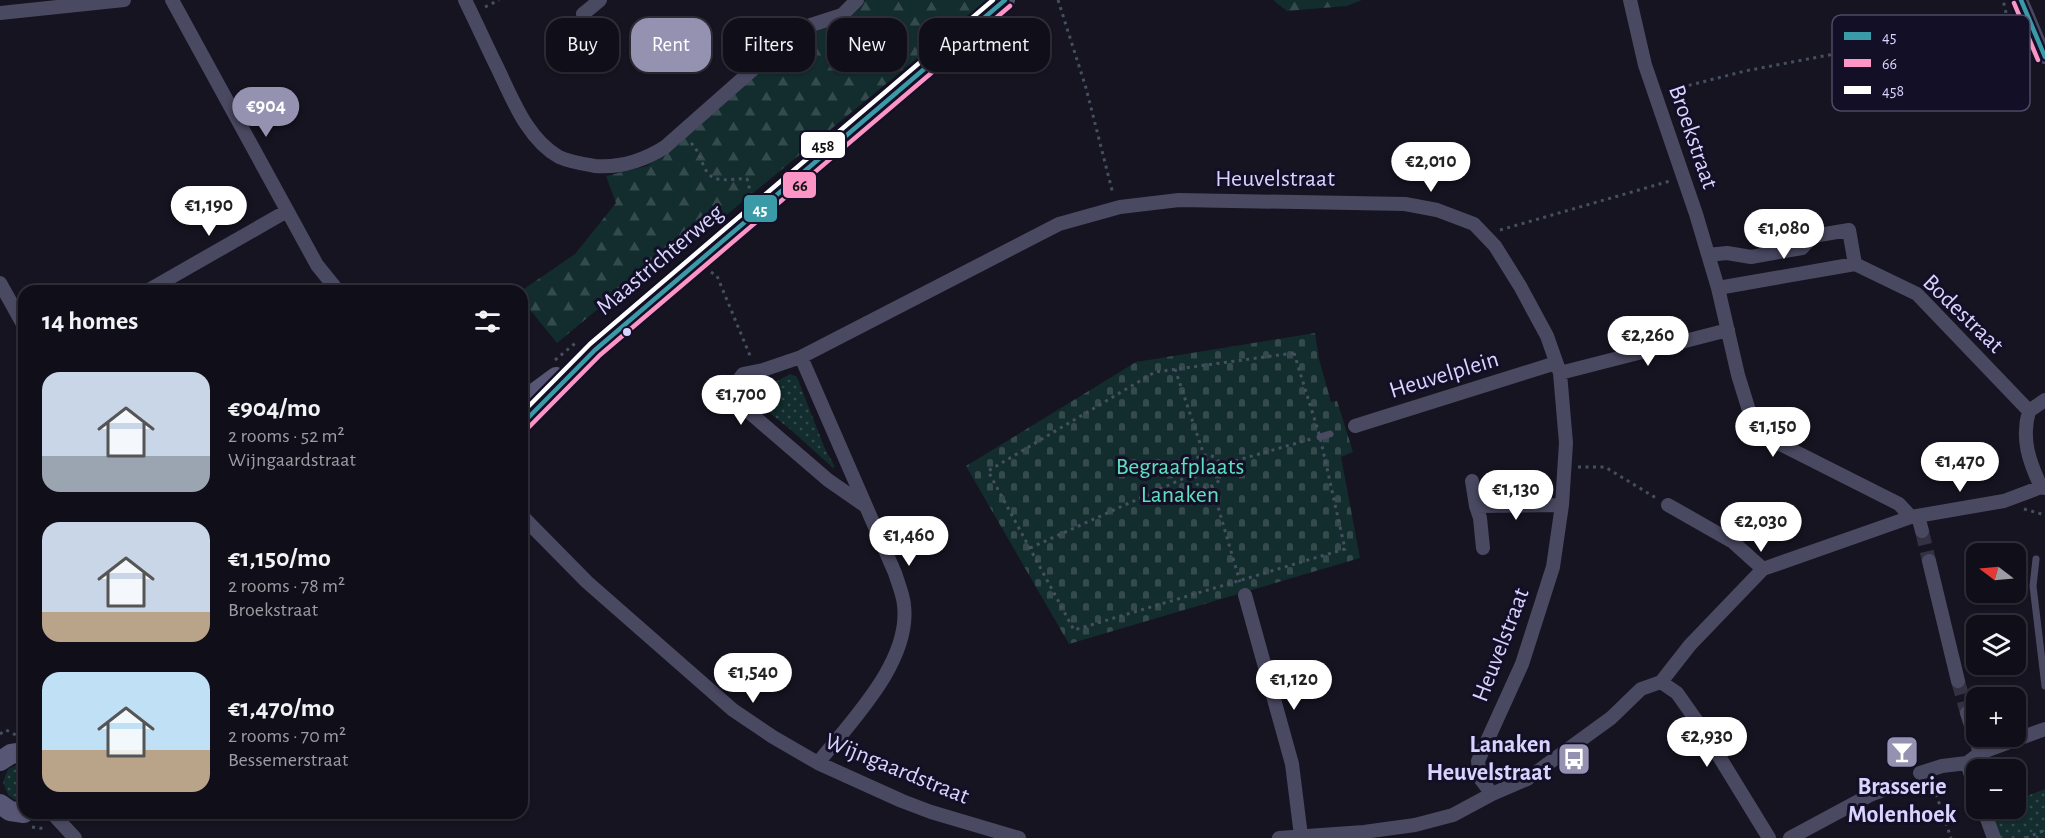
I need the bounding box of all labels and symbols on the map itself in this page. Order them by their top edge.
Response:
legend [1832,15,2030,111]
text: 45 [1882,29,1896,45]
text: 66 [1882,56,1897,72]
street label: Broekstraat [1664,82,1722,192]
text: 458 [1882,83,1904,99]
pin: €904 [230,87,302,138]
line badge: 458 [800,131,846,159]
text: 458 [812,138,835,154]
pin: €2,010 [1382,142,1480,193]
street label: Heuvelstraat [1215,167,1335,191]
line badge: 66 [782,171,817,199]
text: 66 [792,178,808,194]
pin: €1,190 [160,186,258,237]
line badge: 45 [743,194,778,223]
street label: Maastrichterweg [592,200,728,320]
text: 45 [753,202,768,218]
pin: €1,080 [1735,209,1833,260]
street label: Bodestraat [1918,270,2008,358]
pin: €2,260 [1599,316,1697,367]
unlabelled marker [621,326,633,338]
street label: Heuvelplein [1386,347,1502,403]
pin: €1,700 [692,375,790,426]
pin: €1,150 [1724,407,1822,458]
pin: €1,470 [1911,442,2009,493]
park label: Begraafplaats Lanaken [1116,455,1244,507]
pin: €1,130 [1467,470,1565,521]
pin: €2,030 [1712,502,1810,553]
pin: €1,460 [860,516,958,567]
north arrow [1966,543,2026,603]
street label: Heuvelstraat [1468,585,1534,705]
pin: €1,540 [704,653,802,704]
pin: €1,120 [1245,660,1343,711]
pin: €2,930 [1658,717,1756,768]
street label: Wijngaardstraat [821,729,973,809]
place label: Lanaken Heuvelstraat [1427,733,1551,785]
bar icon: Brasserie Molenhoek [1884,734,1920,770]
bus stop icon: Lanaken Heuvelstraat [1556,741,1592,777]
place label: Brasserie Molenhoek [1848,775,1956,827]

